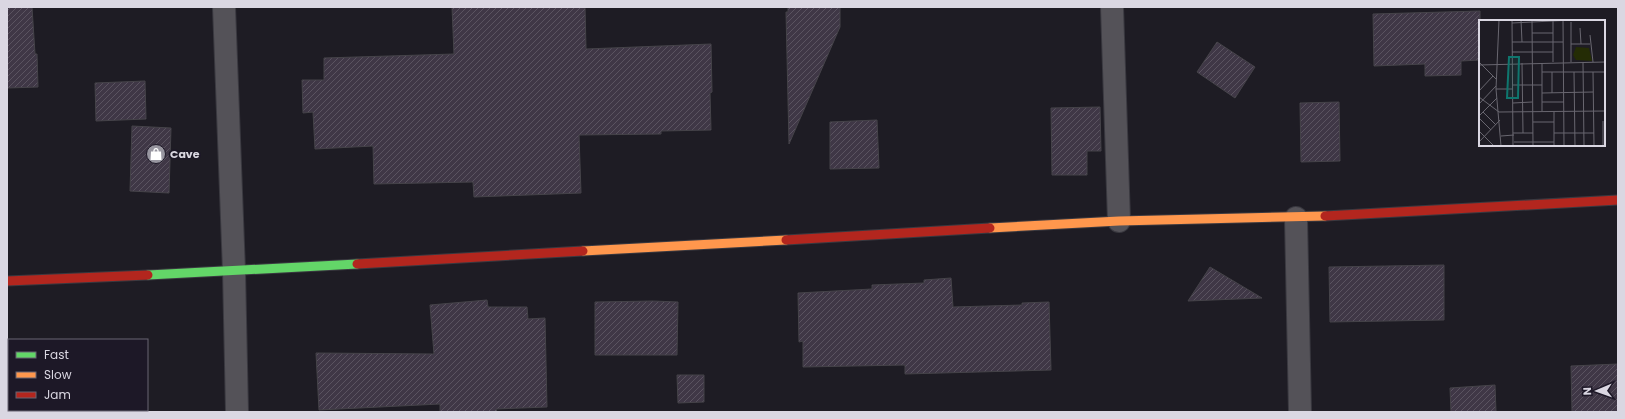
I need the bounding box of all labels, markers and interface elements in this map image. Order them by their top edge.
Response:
inset map [1479,20,1605,146]
shop icon: Cave [145,143,167,165]
place label: Cave [170,146,200,162]
legend [8,339,148,411]
text: Fast [44,346,69,363]
text: Slow [44,366,72,383]
north arrow [1577,371,1617,411]
text: Jam [44,386,71,403]
text: N [1579,387,1595,396]

